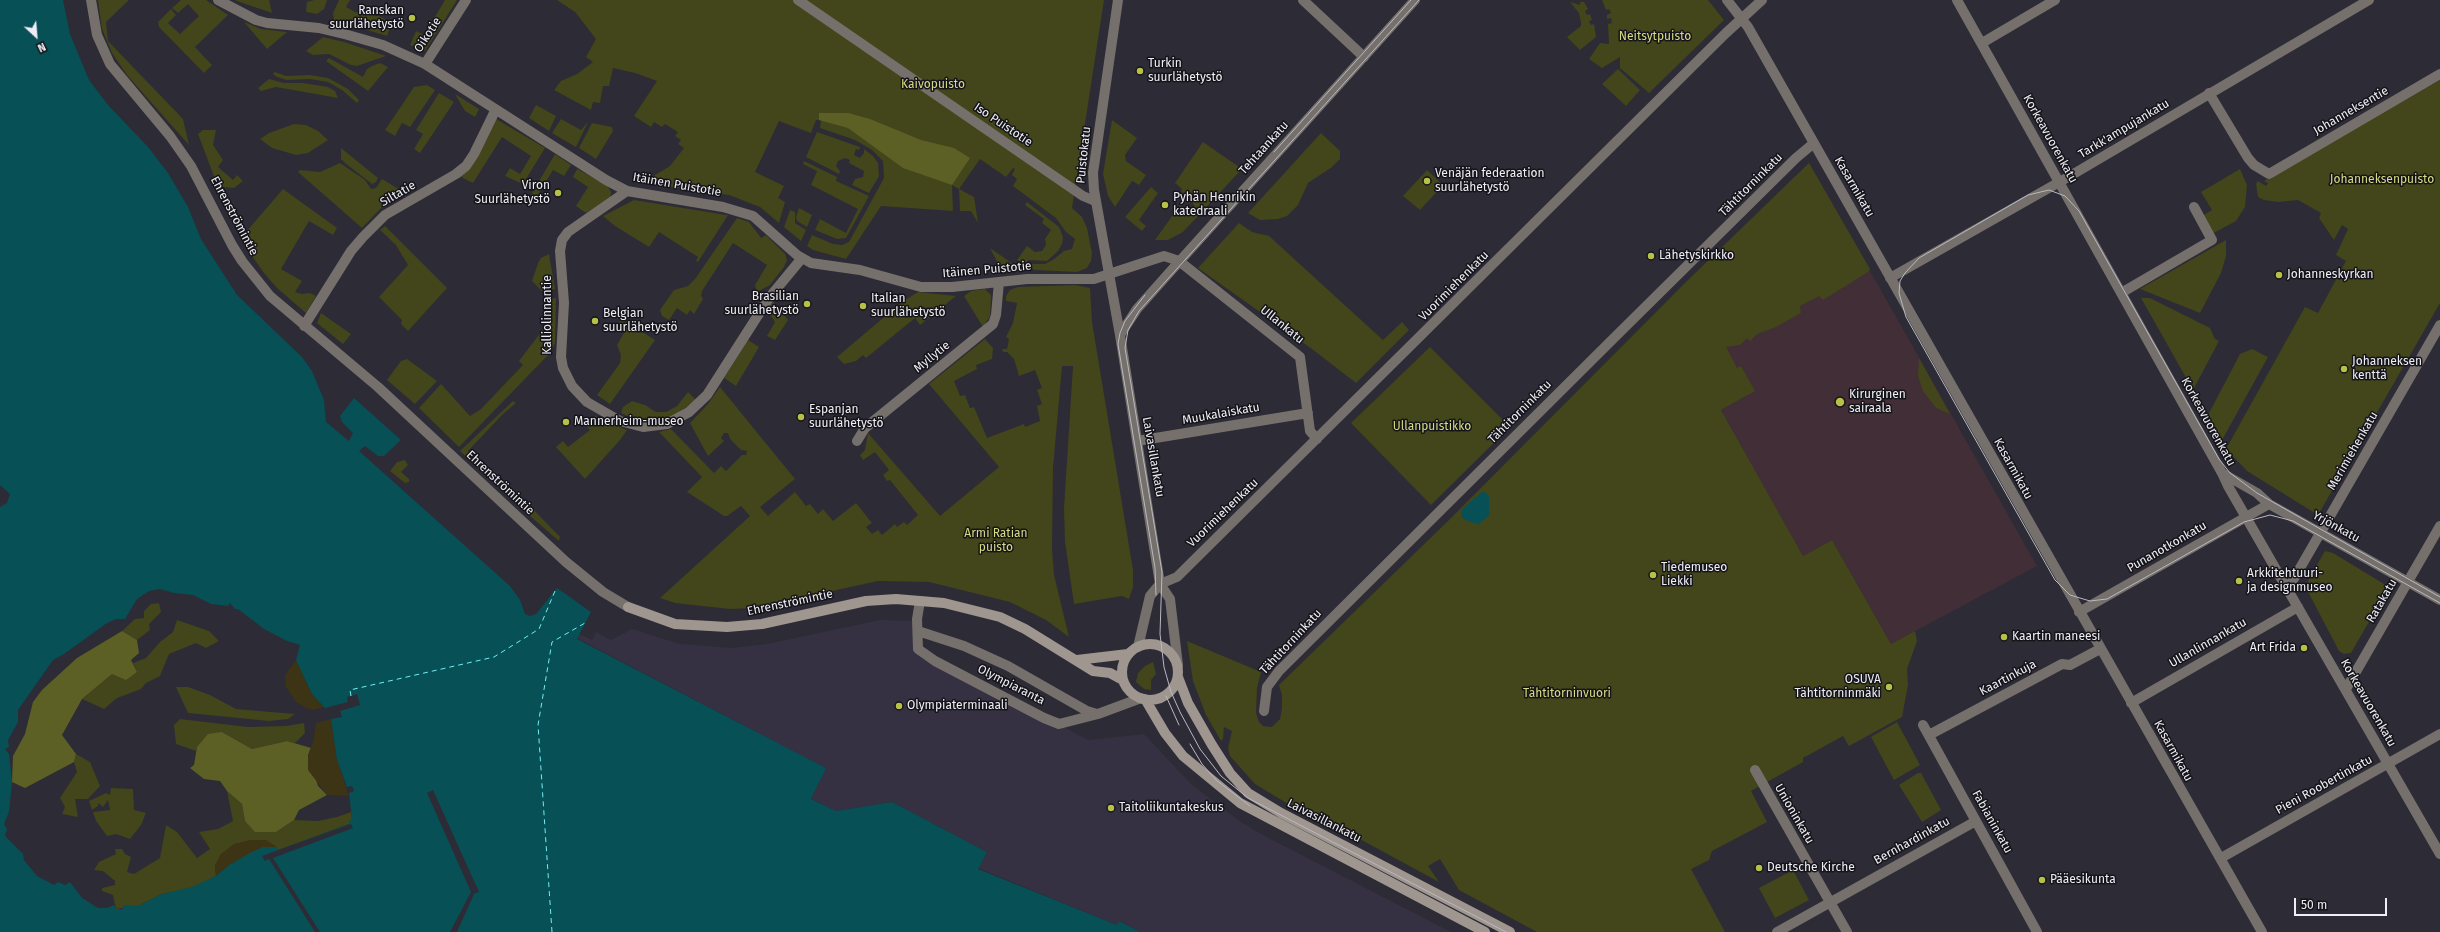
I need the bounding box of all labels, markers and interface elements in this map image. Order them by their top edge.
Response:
place label: Ranskan suurlähetystö [329,4,404,32]
marker: Ranskan suurlähetystö [407,13,417,23]
street label: Oikotie [411,15,445,55]
north arrow [16,16,56,56]
park label: Neitsytpuisto [1619,30,1691,44]
text: N [35,40,48,55]
place label: Turkin suurlähetystö [1148,57,1223,85]
marker: Turkin suurlähetystö [1135,66,1145,76]
park label: Kaivopuisto [901,78,965,92]
street label: Johanneksentie [2311,84,2391,138]
street label: Korkeavuorenkatu [2020,92,2080,186]
street label: Tarkk'ampujankatu [2076,96,2172,162]
street label: Iso Puistotie [971,100,1035,150]
street label: Tehtaankatu [1236,118,1292,178]
street label: Puistokatu [1074,126,1094,184]
street label: Tähtitorninkatu [1716,150,1786,220]
street label: Kasarmikatu [1831,154,1877,220]
place label: Venäjän federaation suurlähetystö [1435,167,1545,195]
street label: Itäinen Puistotie [632,170,722,200]
park label: Johanneksenpuisto [2330,173,2434,187]
street label: Ehrenströmintie [207,174,261,258]
marker: Venäjän federaation suurlähetystö [1422,176,1432,186]
street label: Siltatie [378,178,418,210]
place label: Viron Suurlähetystö [474,179,550,207]
marker: Viron Suurlähetystö [553,188,563,198]
place label: Pyhän Henrikin katedraali [1173,191,1256,219]
marker: Pyhän Henrikin katedraali [1160,200,1170,210]
street label: Vuorimiehenkatu [1416,248,1492,324]
place label: Lähetyskirkko [1659,249,1734,263]
marker: Lähetyskirkko [1646,251,1656,261]
street label: Itäinen Puistotie [942,259,1032,281]
place label: Johanneskyrkan [2287,268,2374,282]
marker: Johanneskyrkan [2274,270,2284,280]
street label: Kalliolinnantie [541,275,555,355]
place label: Brasilian suurlähetystö [724,290,799,318]
place label: Italian suurlähetystö [871,292,946,320]
marker: Brasilian suurlähetystö [802,299,812,309]
marker: Italian suurlähetystö [858,301,868,311]
street label: Ullankatu [1257,303,1307,347]
place label: Belgian suurlähetystö [603,307,678,335]
marker: Belgian suurlähetystö [590,316,600,326]
street label: Myllytie [911,338,953,376]
place label: Johanneksen kenttä [2352,355,2422,383]
marker: Johanneksen kenttä [2339,364,2349,374]
street label: Korkeavuorenkatu [2178,375,2238,469]
street label: Tähtitorninkatu [1485,377,1555,447]
place label: Kirurginen sairaala [1849,388,1906,416]
marker: Kirurginen sairaala [1834,396,1846,408]
street label: Muukalaiskatu [1181,400,1261,428]
place label: Espanjan suurlähetystö [809,403,884,431]
street label: Merimiehenkatu [2325,409,2381,493]
marker: Espanjan suurlähetystö [796,412,806,422]
place label: Mannerheim-museo [574,415,684,429]
street label: Laivasillankatu [1139,416,1167,498]
marker: Mannerheim-museo [561,417,571,427]
park label: Ullanpuistikko [1393,420,1471,434]
street label: Kasarmikatu [1990,436,2036,502]
street label: Ehrenströmintie [463,448,537,518]
street label: Vuorimiehenkatu [1185,475,1261,551]
street label: Yrjönkatu [2310,508,2362,546]
street label: Punanotkonkatu [2125,518,2209,576]
park label: Armi Ratian puisto [964,527,1028,555]
place label: Tiedemuseo Liekki [1661,561,1727,589]
place label: Arkkitehtuuri- ja designmuseo [2247,567,2332,595]
marker: Tiedemuseo Liekki [1648,570,1658,580]
marker: Arkkitehtuuri- ja designmuseo [2234,576,2244,586]
street label: Ratakatu [2364,577,2400,625]
street label: Ehrenströmintie [746,587,834,619]
street label: Tähtitorninkatu [1257,606,1325,678]
street label: Ullanlinnankatu [2167,615,2249,671]
place label: Kaartin maneesi [2012,630,2100,644]
marker: Kaartin maneesi [1999,632,2009,642]
place label: Art Frida [2250,641,2296,655]
marker: Art Frida [2299,643,2309,653]
street label: Kaartinkuja [1977,657,2039,699]
street label: Korkeavuorenkatu [2337,657,2399,749]
street label: Olympiaranta [975,662,1047,708]
place label: OSUVA Tähtitorninmäki [1795,673,1881,701]
marker: OSUVA Tähtitorninmäki [1884,682,1894,692]
park label: Tähtitorninvuori [1523,687,1611,701]
place label: Olympiaterminaali [907,699,1008,713]
marker: Olympiaterminaali [894,701,904,711]
street label: Kasarmikatu [2150,718,2196,784]
street label: Pieni Roobertinkatu [2273,752,2375,818]
street label: Unioninkatu [1771,782,1817,846]
street label: Fabianinkatu [1969,788,2015,856]
street label: Laivasillankatu [1285,796,1363,846]
place label: Taitoliikuntakeskus [1119,801,1224,815]
marker: Taitoliikuntakeskus [1106,803,1116,813]
street label: Bernhardinkatu [1871,814,1953,868]
place label: Deutsche Kirche [1767,861,1855,875]
marker: Deutsche Kirche [1754,863,1764,873]
place label: Pääesikunta [2050,873,2116,887]
marker: Pääesikunta [2037,875,2047,885]
scale bar [2296,890,2389,916]
text: 50 m [2301,898,2327,912]

